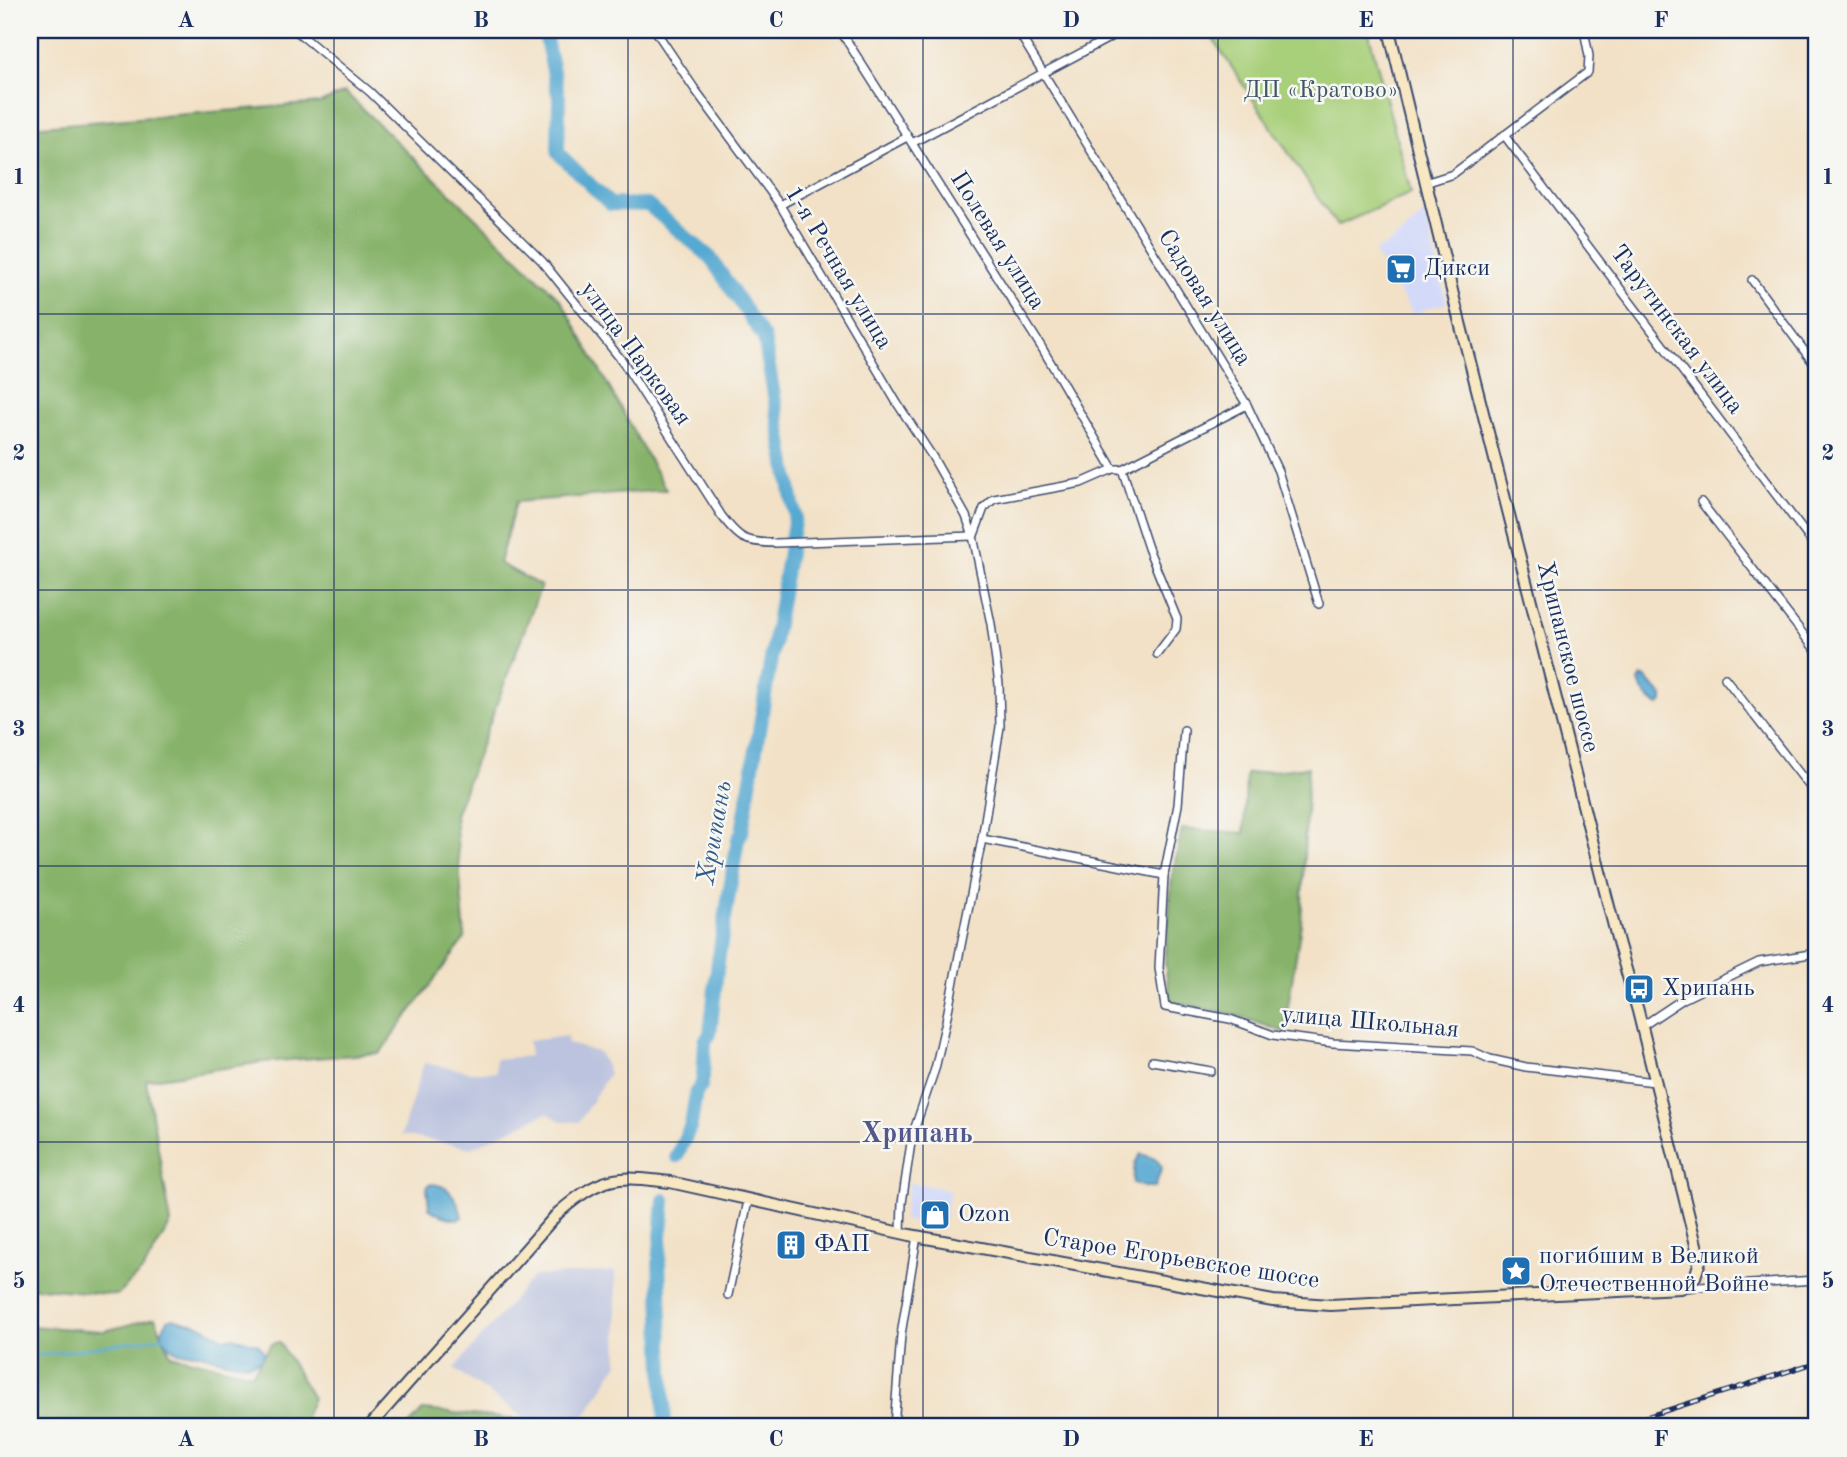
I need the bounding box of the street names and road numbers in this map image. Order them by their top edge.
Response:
street label: Полевая улица [945,168,1049,314]
street label: 1-я Речная улица [780,182,896,354]
street label: Садовая улица [1153,226,1255,370]
street label: Тарутинская улица [1605,241,1747,419]
street label: улица Парковая [575,278,695,430]
street label: Хрипанское шоссе [1532,559,1602,755]
street label: улица Школьная [1280,1003,1460,1043]
street label: Старое Егорьевское шоссе [1041,1226,1321,1294]

